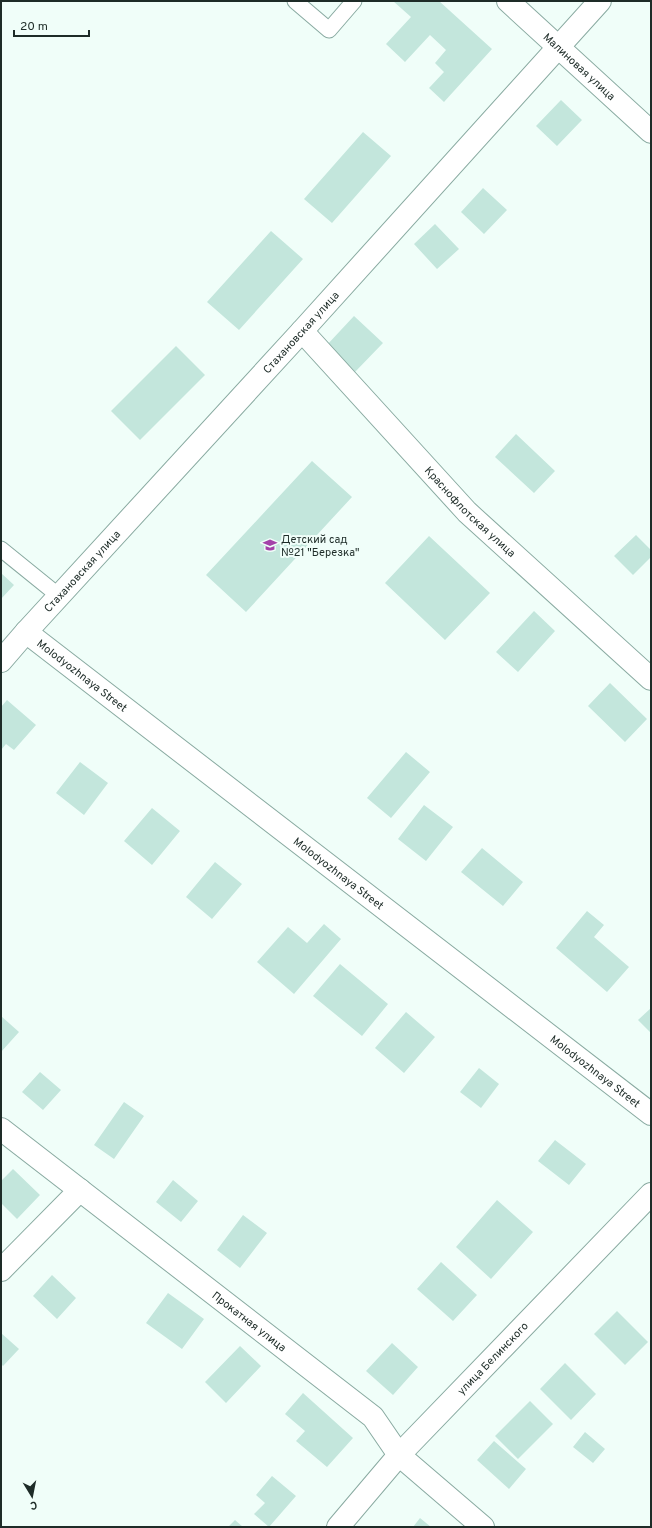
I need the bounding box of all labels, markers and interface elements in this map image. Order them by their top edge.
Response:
scale bar [14,12,89,38]
text: 20 m [20,19,48,35]
street label: Малиновая улица [540,31,618,104]
street label: Стахановская улица [260,289,343,377]
street label: Краснофлотская улица [421,464,518,561]
street label: Стахановская улица [41,528,124,616]
place label: Детский сад №21 "Березка" [281,533,360,560]
school or university icon: Детский сад №21 "Березка" [262,537,278,553]
street label: Molodyozhnaya Street [34,637,130,715]
street label: Molodyozhnaya Street [290,835,386,913]
street label: Molodyozhnaya Street [547,1033,643,1111]
street label: Прокатная улица [209,1289,289,1355]
street label: улица Белинского [455,1319,532,1398]
north arrow [12,1476,52,1516]
text: С [29,1497,38,1512]

